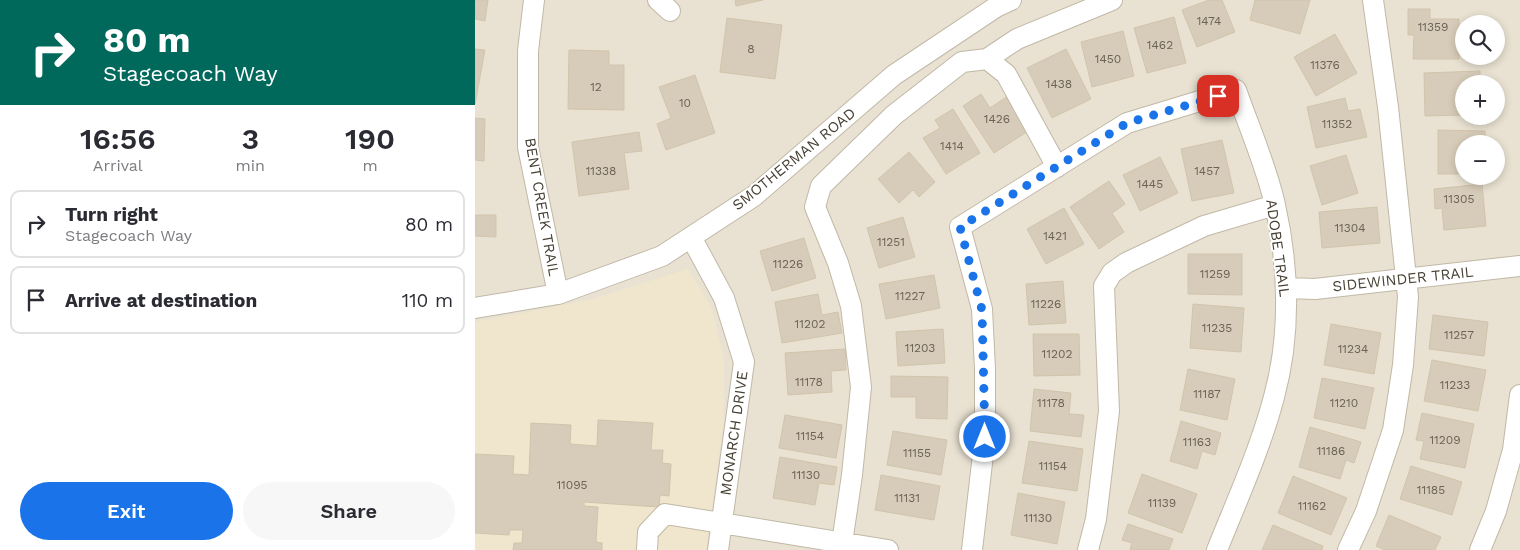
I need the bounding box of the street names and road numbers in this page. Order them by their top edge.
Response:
street label: SMOTHERMAN ROAD [729,104,859,214]
street label: BENT CREEK TRAIL [521,136,563,278]
street label: ADOBE TRAIL [1262,198,1294,298]
street label: SIDEWINDER TRAIL [1332,263,1474,295]
street label: MONARCH DRIVE [716,369,752,497]

